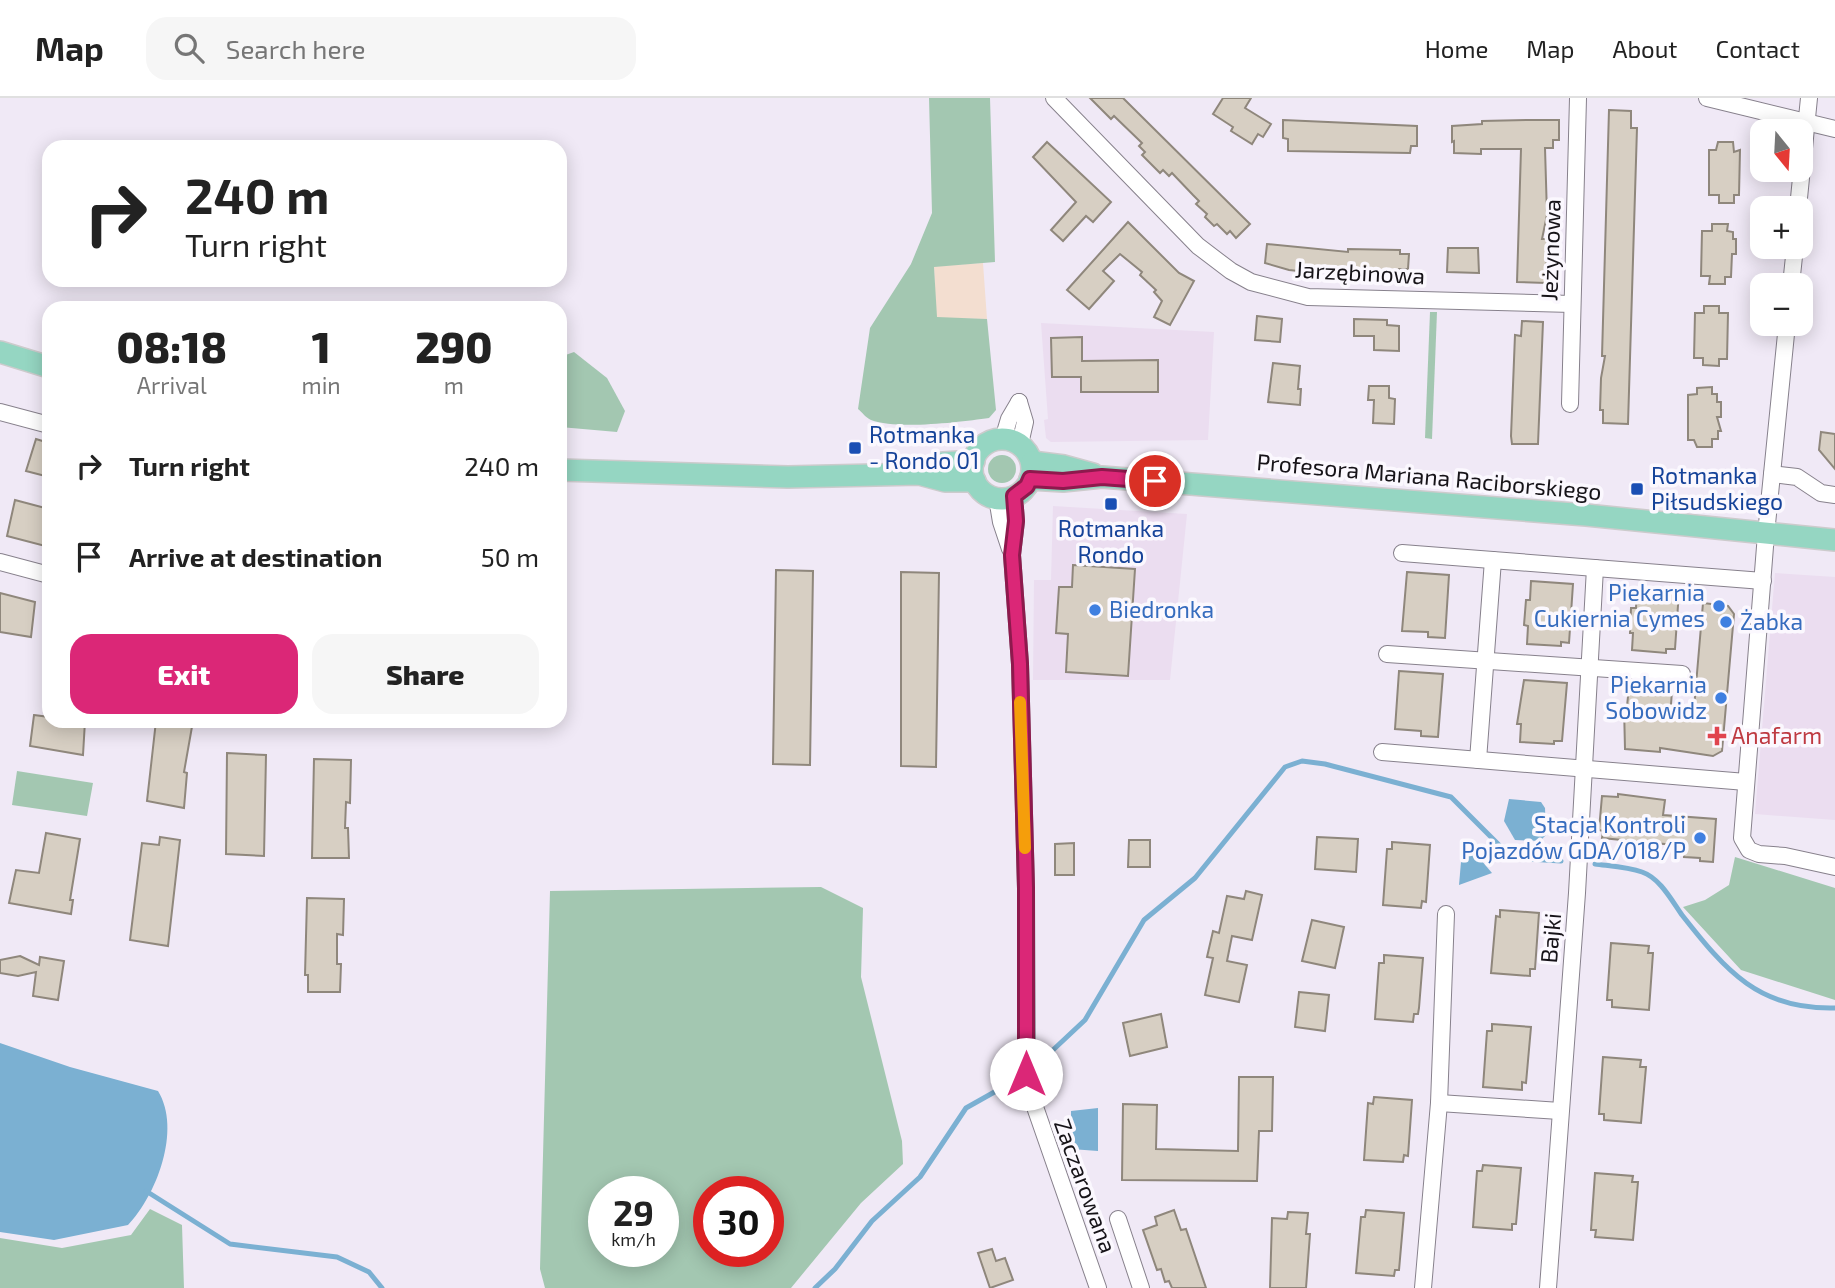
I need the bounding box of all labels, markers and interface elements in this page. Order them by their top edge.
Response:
search box [146,17,636,80]
text: Map [35,28,104,68]
icon: search [170,29,208,67]
text: Search here [226,33,365,64]
text: Home [1425,34,1488,63]
text: Map [1526,34,1574,63]
text: About [1612,34,1678,63]
text: Contact [1716,34,1800,63]
north arrow [1750,119,1813,182]
map controls [1750,119,1813,336]
text: 240 m [185,165,329,224]
icon: right [70,168,161,259]
button: + [1750,196,1813,259]
street label: Jeżynowa [1534,199,1566,301]
text: Turn right [185,225,327,263]
street label: Jarzębinowa [1294,255,1426,289]
button: − [1750,273,1813,336]
text: 08:18 [117,321,227,371]
text: 1 [312,321,331,371]
text: 290 [415,321,492,371]
text: Arrival [137,371,207,399]
text: min [302,371,341,399]
text: m [444,371,464,399]
place label: Rotmanka - Rondo 01 [869,420,979,474]
marker: Rotmanka - Rondo 01 [847,440,863,456]
icon: right [70,447,108,485]
street label: Profesora Mariana Raciborskiego [1255,447,1603,505]
text: Turn right [129,450,250,481]
text: 240 m [464,450,539,481]
pin [1125,451,1185,511]
place label: Rotmanka Piłsudskiego [1651,461,1783,515]
icon: arrive [1136,462,1174,500]
marker: Rotmanka Piłsudskiego [1629,481,1645,497]
marker: Rotmanka Rondo [1103,496,1119,512]
place label: Rotmanka Rondo [1058,514,1164,568]
icon: arrive [70,538,108,576]
text: Arrive at destination [129,541,382,572]
text: 50 m [481,541,539,572]
place label: Piekarnia Cukiernia Cymes [1534,578,1705,632]
place label: Biedronka [1109,595,1214,623]
marker: Piekarnia Cukiernia Cymes [1711,598,1727,614]
marker: Biedronka [1087,602,1103,618]
place label: Żabka [1740,607,1803,635]
marker: Żabka [1718,614,1734,630]
button: Exit [70,634,298,714]
button: Share [312,634,539,714]
place label: Piekarnia Sobowidz [1605,670,1707,724]
marker: Piekarnia Sobowidz [1713,690,1729,706]
place label: Anafarm [1731,721,1822,749]
marker: Anafarm [1709,728,1725,744]
place label: Stacja Kontroli Pojazdów GDA/018/P [1461,810,1686,864]
marker: Stacja Kontroli Pojazdów GDA/018/P [1692,830,1708,846]
street label: Bajki [1534,912,1566,964]
position arrow [989,1037,1063,1111]
street label: Zaczarowana [1049,1115,1123,1257]
speed limit sign: 30 [693,1176,784,1267]
text: 29 [613,1191,654,1233]
text: km/h [611,1228,656,1250]

